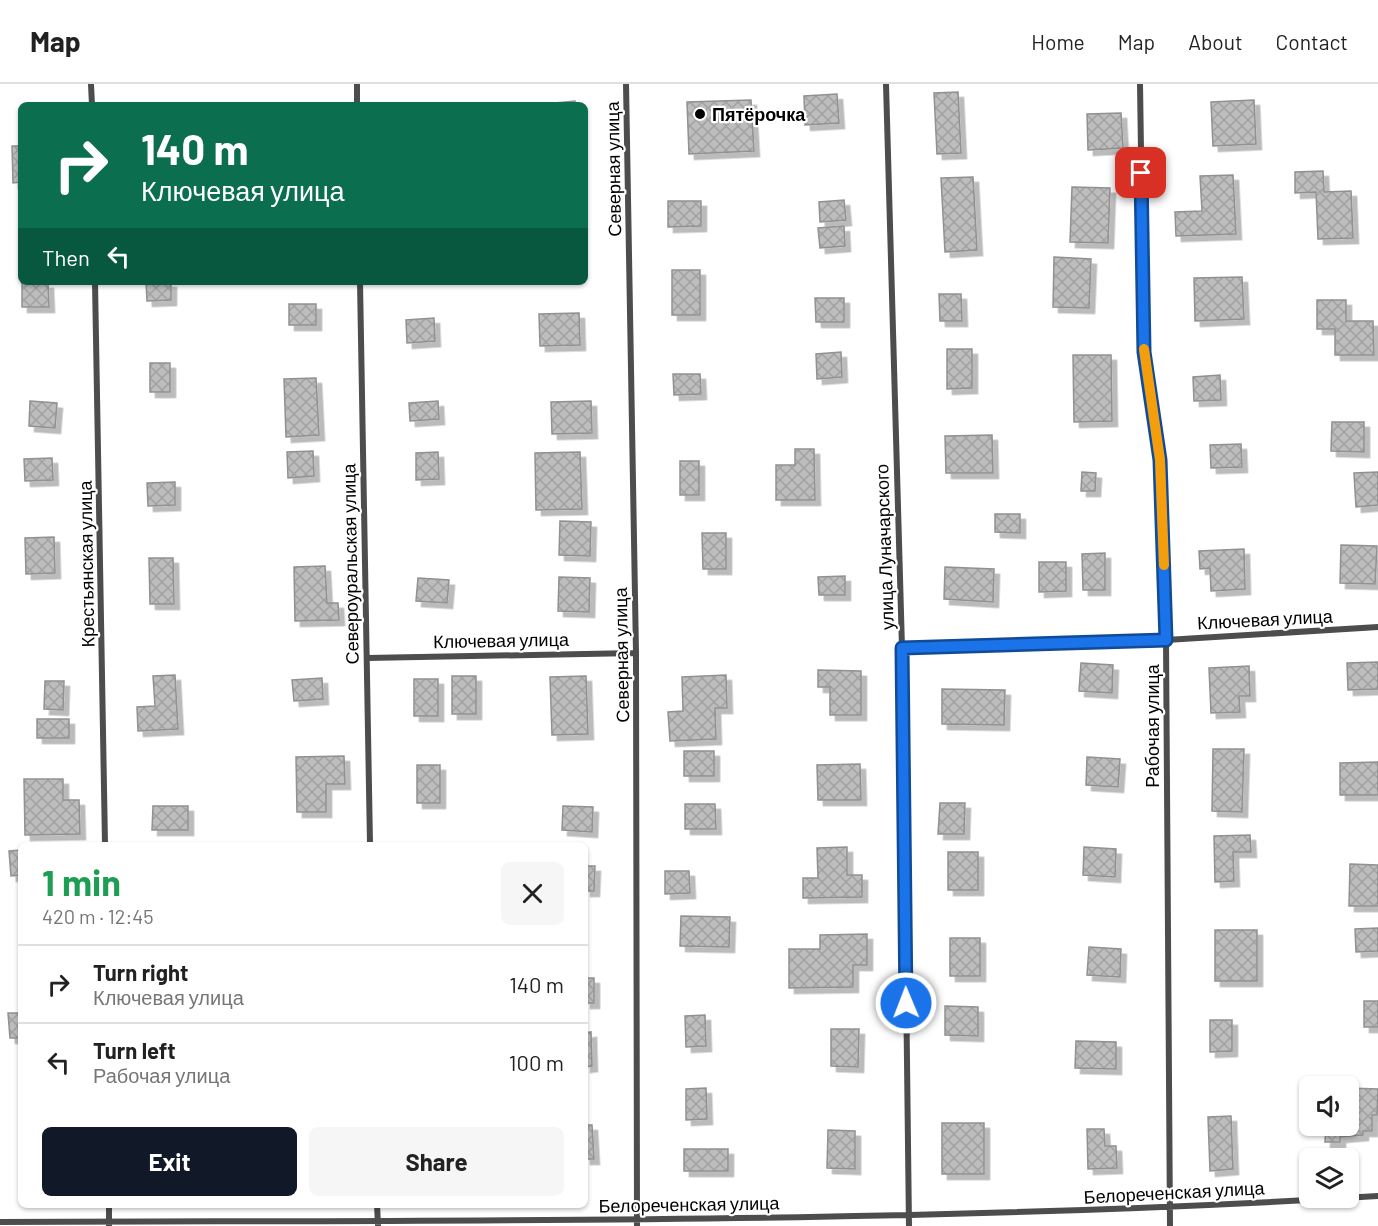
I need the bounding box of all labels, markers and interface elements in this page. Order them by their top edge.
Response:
text: Map [30,24,81,58]
text: Home [1031,29,1085,54]
text: Map [1118,29,1155,54]
text: About [1188,29,1243,54]
text: Contact [1276,29,1348,54]
street label: Северная улица [601,100,625,237]
place label: Пятёрочка [712,103,806,125]
marker: Пятёрочка [693,107,707,121]
text: 140 m [141,123,249,173]
icon: right [42,126,120,204]
pin [1115,147,1166,198]
icon: arrive [1124,156,1157,189]
text: Ключевая улица [141,174,345,206]
icon: left [102,240,135,273]
text: Then [42,244,90,270]
street label: Североуральская улица [337,462,363,665]
street label: улица Луначарского [870,464,898,630]
street label: Крестьянская улица [74,479,98,648]
street label: Северная улица [609,586,633,723]
street label: Ключевая улица [1197,604,1334,634]
street label: Ключевая улица [433,628,570,652]
street label: Рабочая улица [1141,663,1163,788]
text: 1 min [42,860,121,903]
button: close [501,862,564,925]
text: 420 m · 12:45 [42,904,154,928]
text: Turn right [93,959,188,985]
icon: right [42,968,75,1001]
text: 140 m [509,971,564,997]
position arrow [874,971,938,1035]
text: Ключевая улица [93,985,244,1009]
text: Turn left [93,1037,176,1063]
icon: left [42,1046,75,1079]
text: 100 m [509,1049,564,1075]
text: Рабочая улица [93,1063,230,1087]
map controls [1299,1076,1359,1208]
button: sound [1299,1076,1359,1136]
button: Exit [42,1127,297,1196]
button: Share [309,1127,564,1196]
button: layers [1299,1148,1359,1208]
street label: Белореченская улица [1083,1176,1266,1208]
street label: Белореченская улица [598,1191,781,1217]

